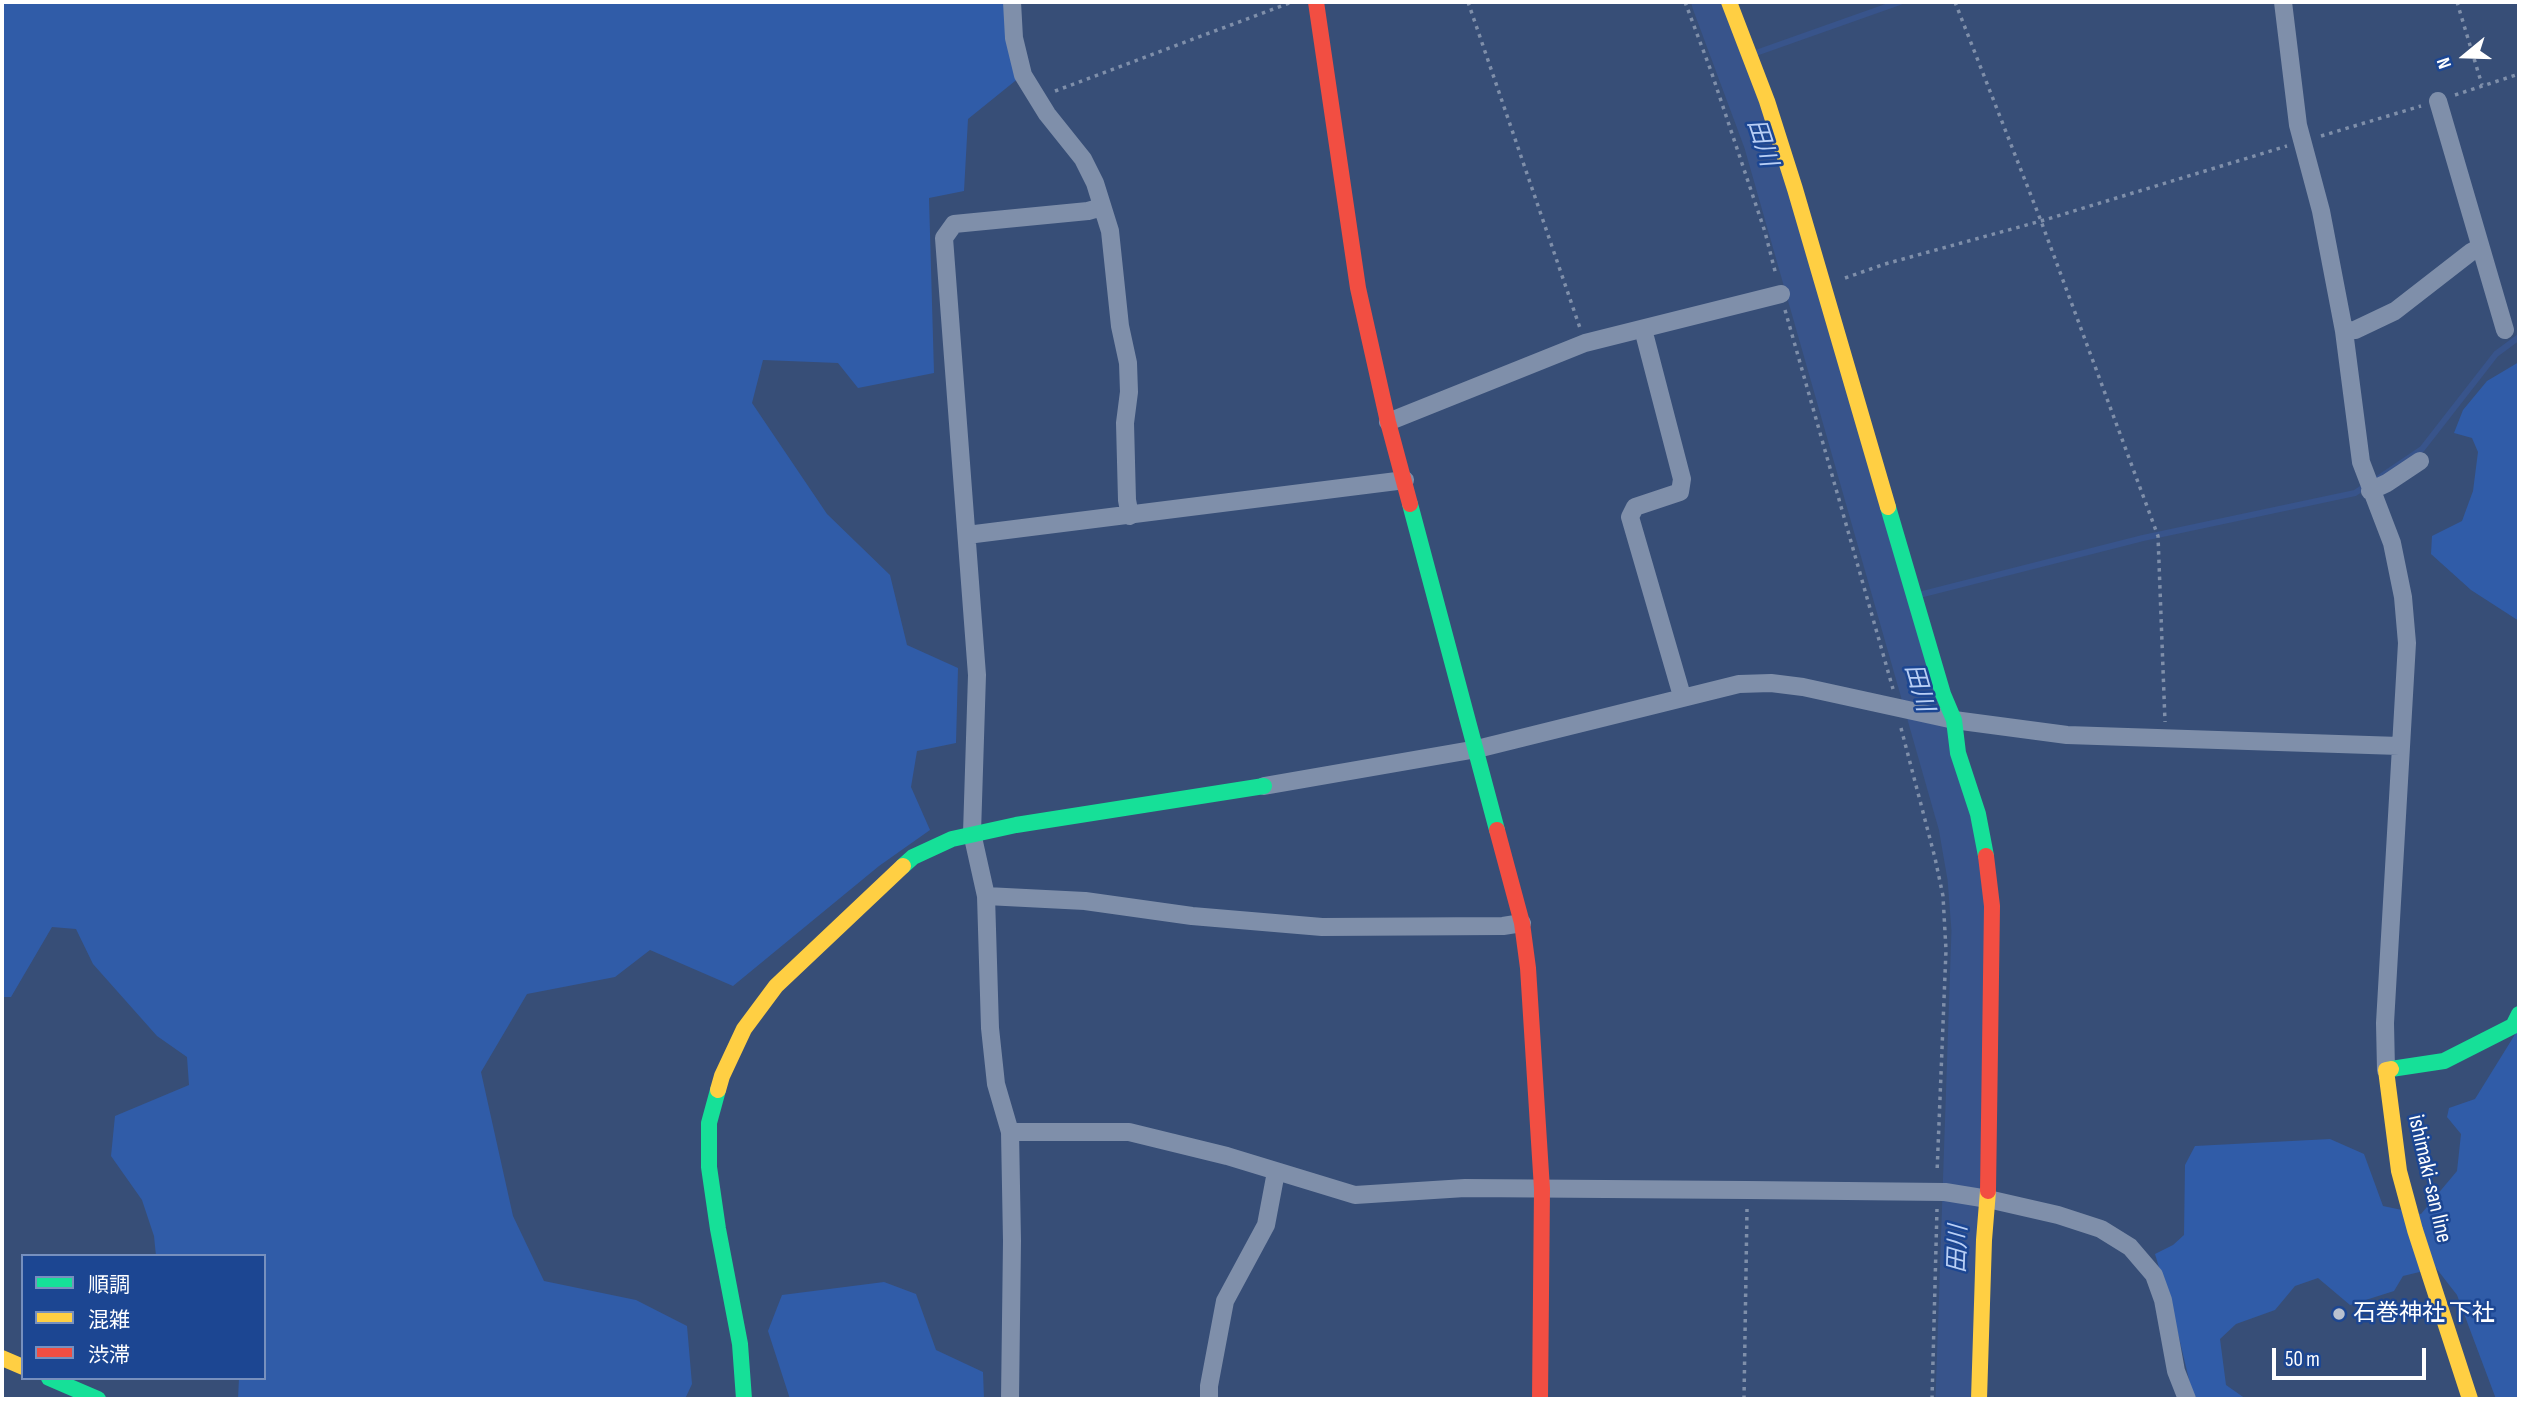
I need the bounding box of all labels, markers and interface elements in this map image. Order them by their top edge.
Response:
north arrow [2430,21,2500,91]
text: N [2432,54,2457,72]
water label: 田川 [1740,116,1782,170]
water label: 田川 [1898,661,1938,715]
street label: ishimaki-san line [2401,1112,2457,1246]
water label: 田川 [1944,1225,1974,1273]
legend [21,1254,266,1380]
text: 順調 [88,1273,130,1298]
place label: 石巻神社 下社 [2353,1300,2495,1328]
marker: 石巻神社 下社 [2331,1306,2347,1322]
text: 混雑 [88,1308,130,1333]
scale bar [2276,1334,2430,1378]
text: 渋滞 [88,1343,130,1368]
text: 50 m [2285,1347,2320,1372]

